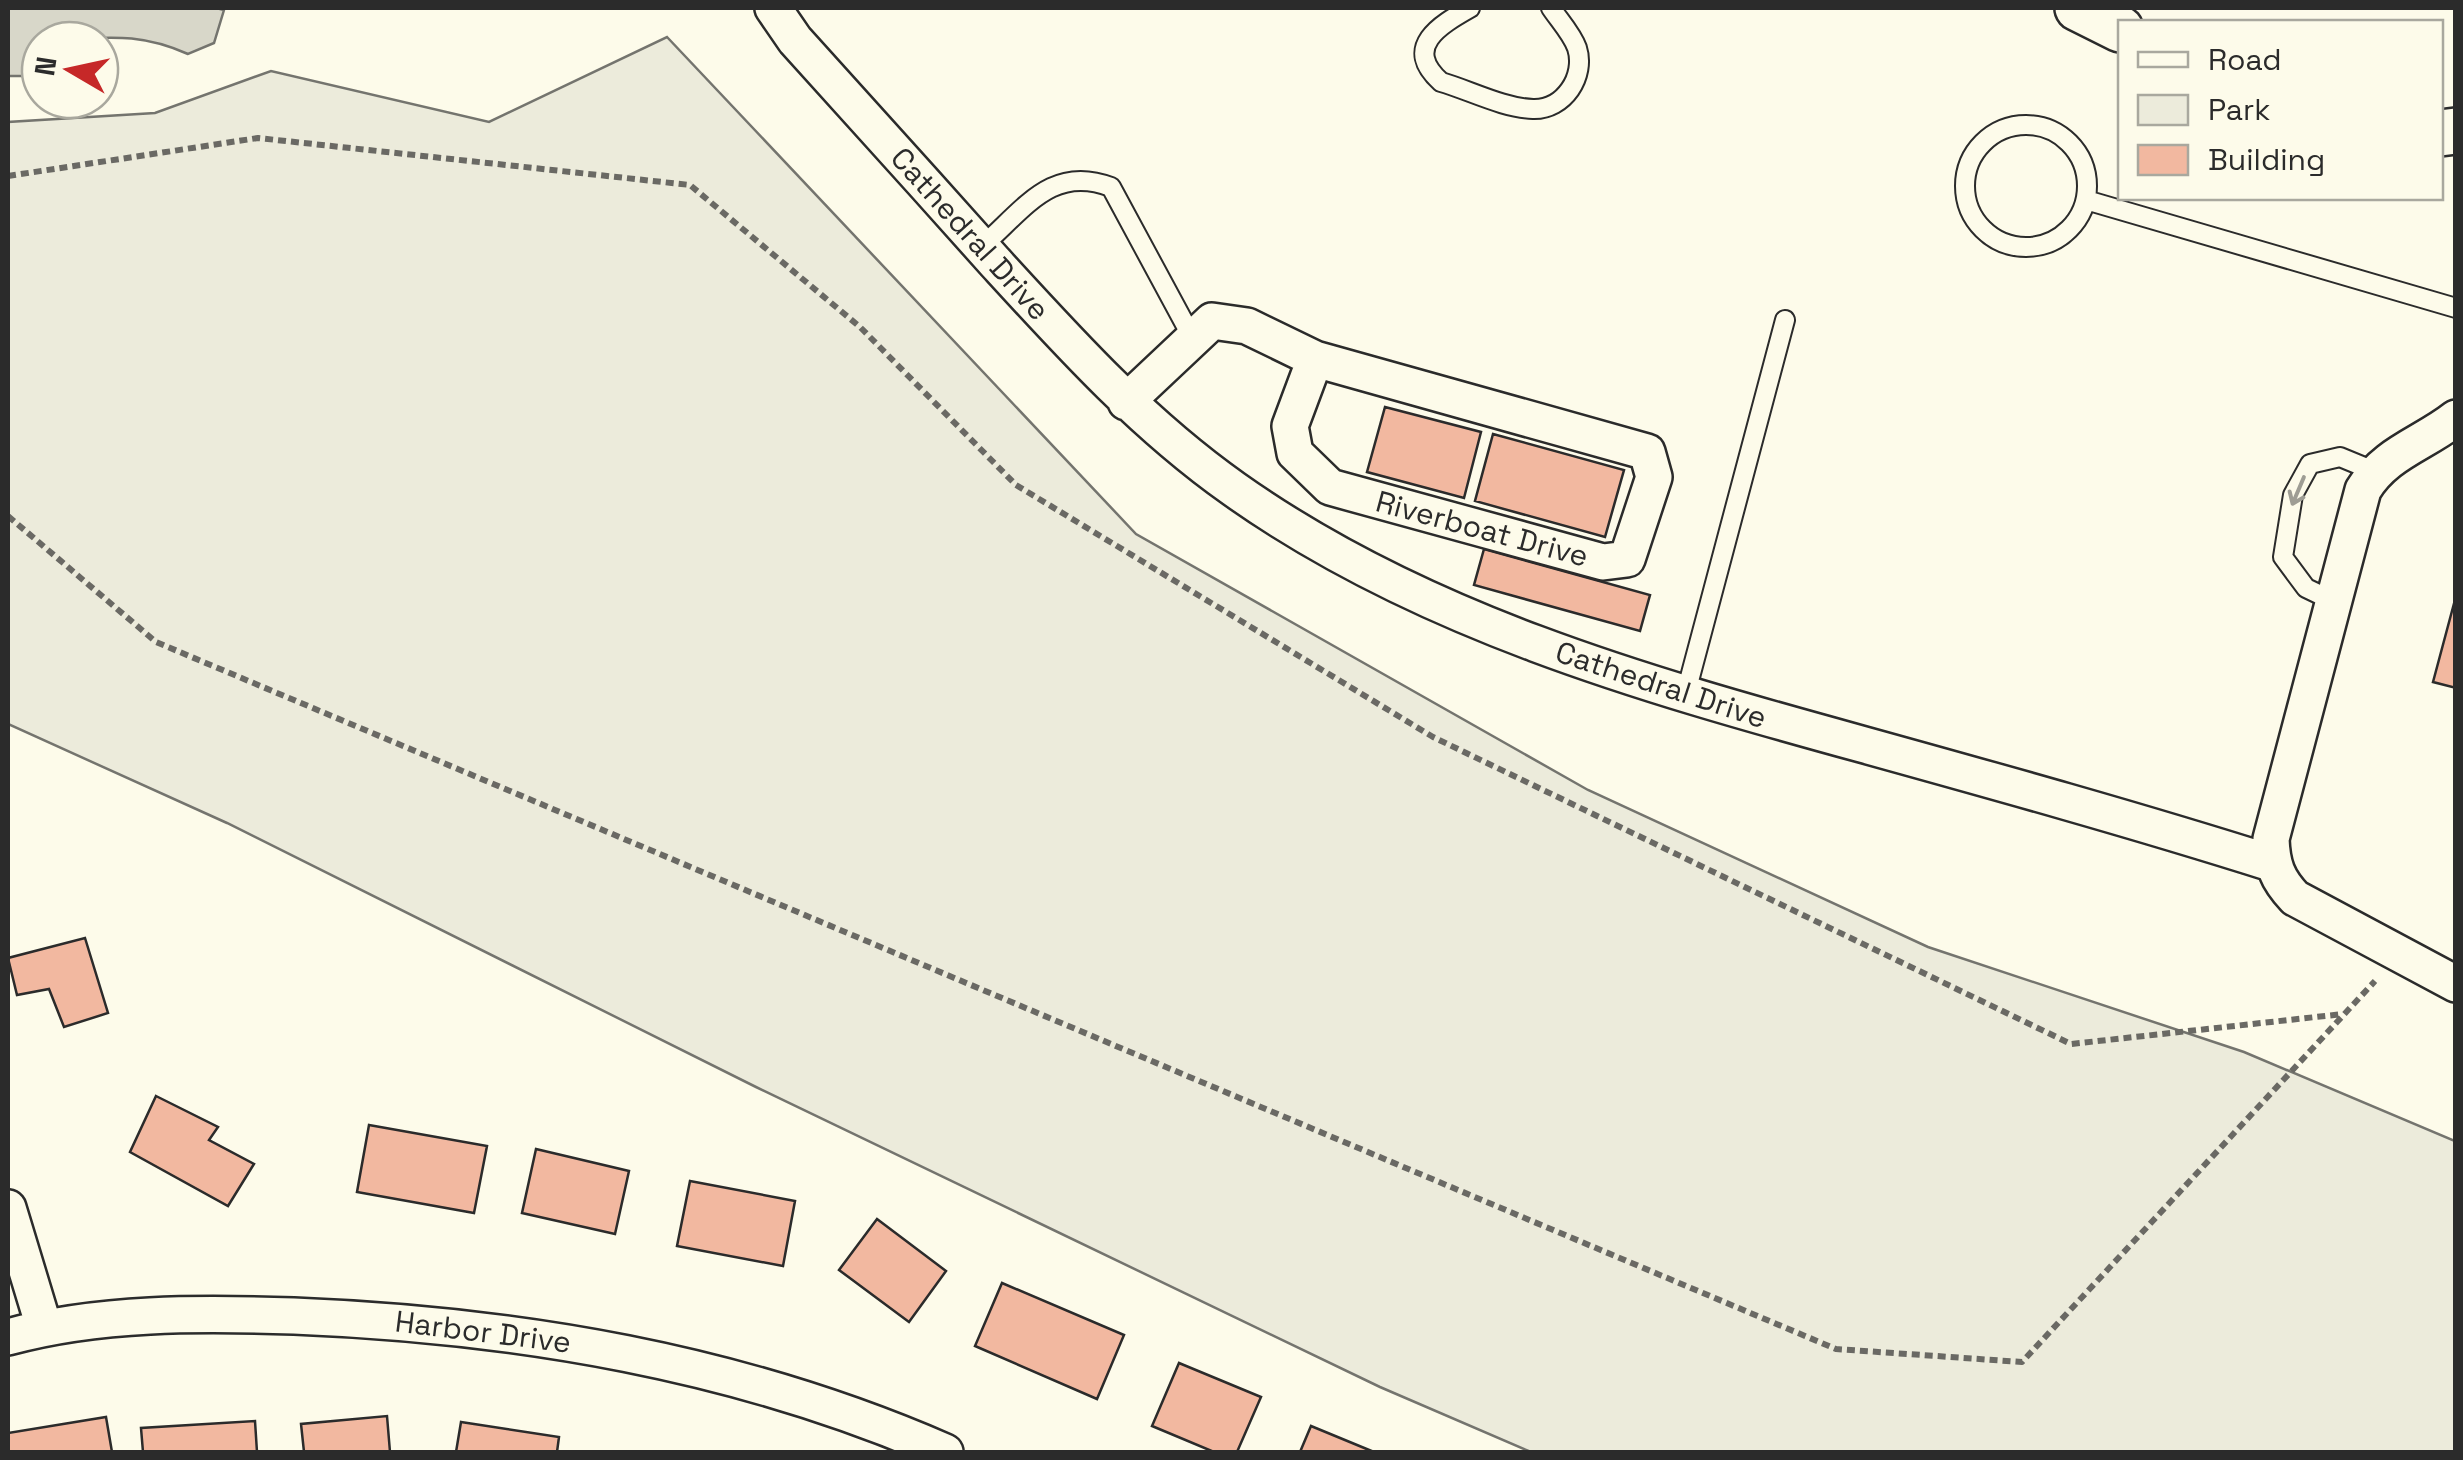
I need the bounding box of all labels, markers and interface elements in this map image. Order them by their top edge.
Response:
north arrow [20,20,120,120]
legend [2118,20,2443,200]
text: Road [2208,40,2282,79]
text: N [26,54,65,78]
text: Park [2208,90,2270,129]
street label: Cathedral Drive [882,139,1058,328]
text: Building [2208,140,2325,179]
one-way arrow [2287,475,2305,506]
street label: Riverboat Drive [1372,481,1593,576]
street label: Cathedral Drive [1551,632,1772,737]
street label: Harbor Drive [393,1301,573,1362]

